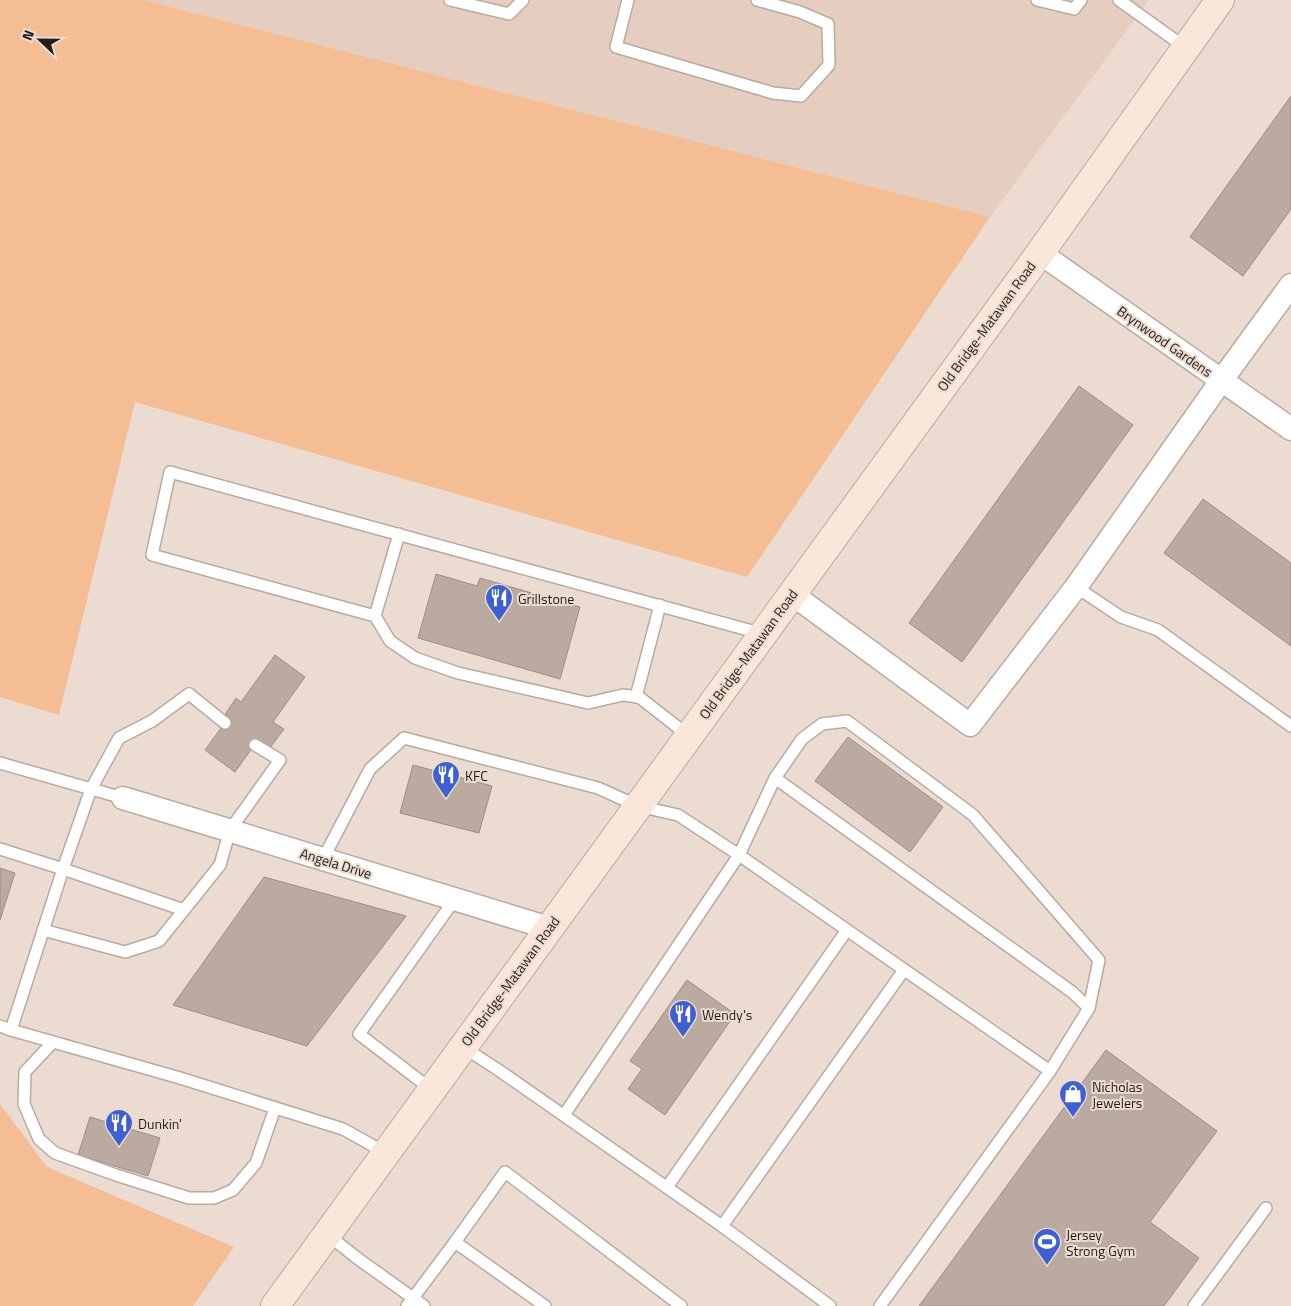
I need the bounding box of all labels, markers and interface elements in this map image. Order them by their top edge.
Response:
north arrow [15,15,65,65]
text: N [16,27,39,43]
street label: Old Bridge-Matawan Road [932,257,1040,395]
street label: Brynwood Gardens [1113,300,1217,382]
restaurant icon: Grillstone [484,583,514,622]
street label: Old Bridge-Matawan Road [694,585,802,723]
place label: Grillstone [518,588,574,609]
restaurant icon: KFC [431,760,461,799]
place label: KFC [465,765,488,786]
street label: Angela Drive [298,842,374,884]
street label: Old Bridge-Matawan Road [456,912,564,1050]
restaurant icon: Wendy's [668,999,698,1038]
place label: Wendy's [702,1004,752,1025]
place label: Nicholas Jewelers [1092,1076,1142,1113]
shop icon: Nicholas Jewelers [1058,1079,1088,1118]
restaurant icon: Dunkin' [104,1108,134,1147]
place label: Dunkin' [138,1113,182,1134]
place label: Jersey Strong Gym [1066,1224,1135,1261]
sports icon: Jersey Strong Gym [1032,1227,1062,1266]

